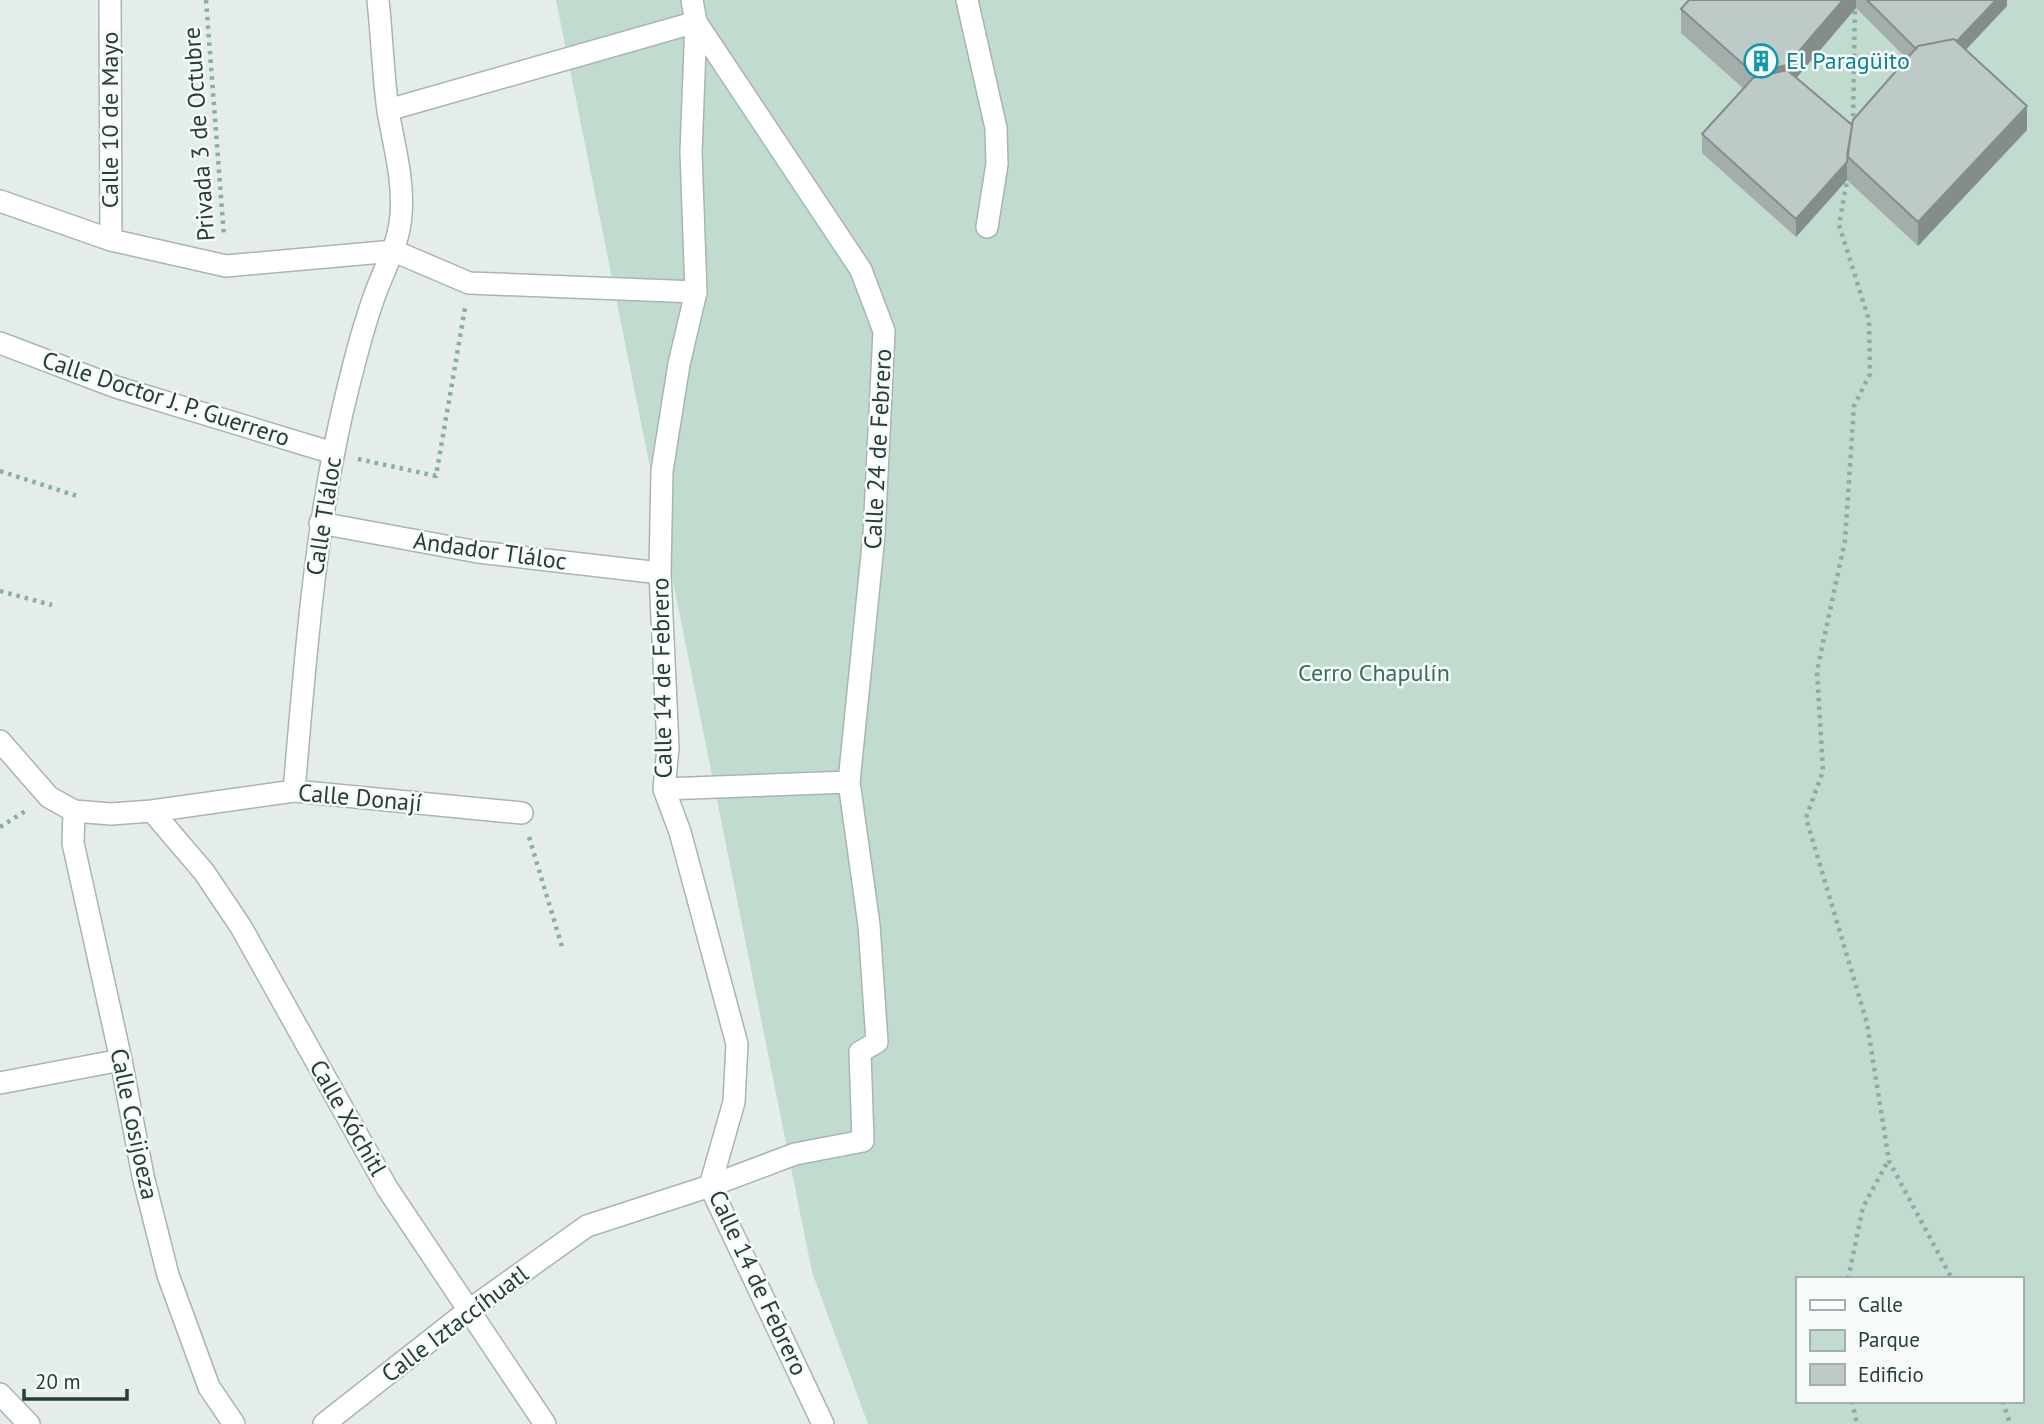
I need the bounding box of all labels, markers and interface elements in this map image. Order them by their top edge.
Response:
street label: Privada 3 de Octubre [176,26,221,242]
street label: Calle 10 de Mayo [94,32,125,208]
building icon: El Paragüito [1742,42,1780,80]
place label: El Paragüito [1786,45,1910,76]
street label: Calle Doctor J. P. Guerrero [38,344,294,453]
street label: Calle 24 de Febrero [857,348,898,550]
street label: Calle Tláloc [299,454,348,578]
street label: Andador Tláloc [411,524,569,577]
street label: Calle 14 de Febrero [644,577,679,779]
park label: Cerro Chapulín [1298,657,1450,688]
street label: Calle Donají [297,777,423,818]
street label: Calle Cosijoeza [103,1045,166,1202]
street label: Calle Xóchitl [303,1054,394,1181]
street label: Calle 14 de Febrero [702,1185,815,1380]
street label: Calle Iztaccíhuatl [375,1258,534,1389]
legend [1796,1277,2023,1403]
text: Calle [1858,1291,1903,1318]
text: Parque [1858,1326,1920,1353]
scale bar [24,1358,128,1402]
text: Edificio [1858,1361,1924,1388]
text: 20 m [35,1368,81,1395]

